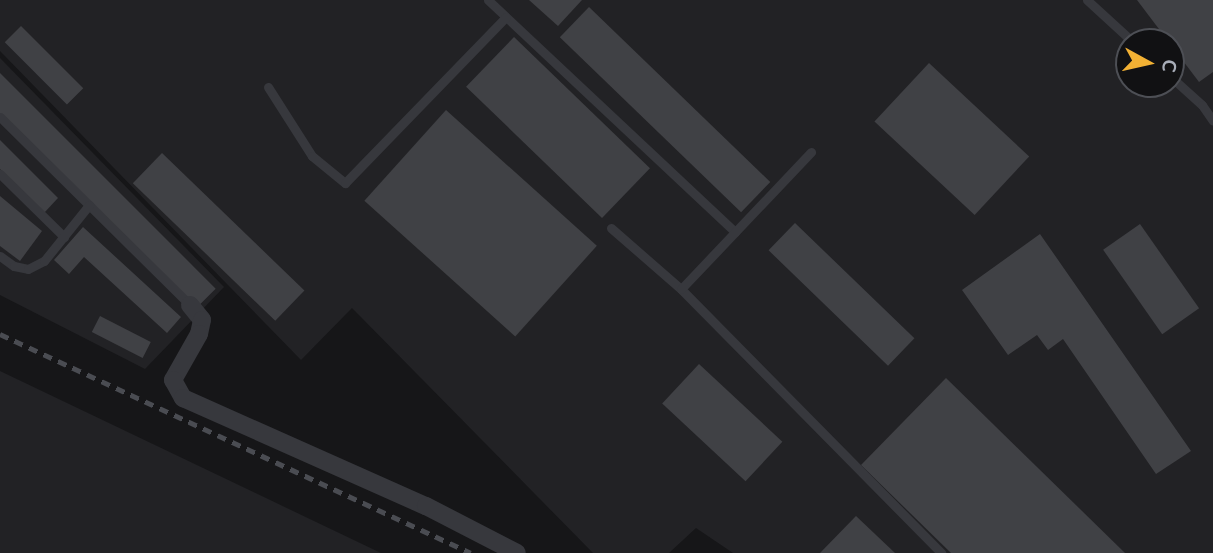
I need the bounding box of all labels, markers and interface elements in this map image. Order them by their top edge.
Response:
north arrow [1115,28,1185,98]
text: С [1155,57,1183,74]

